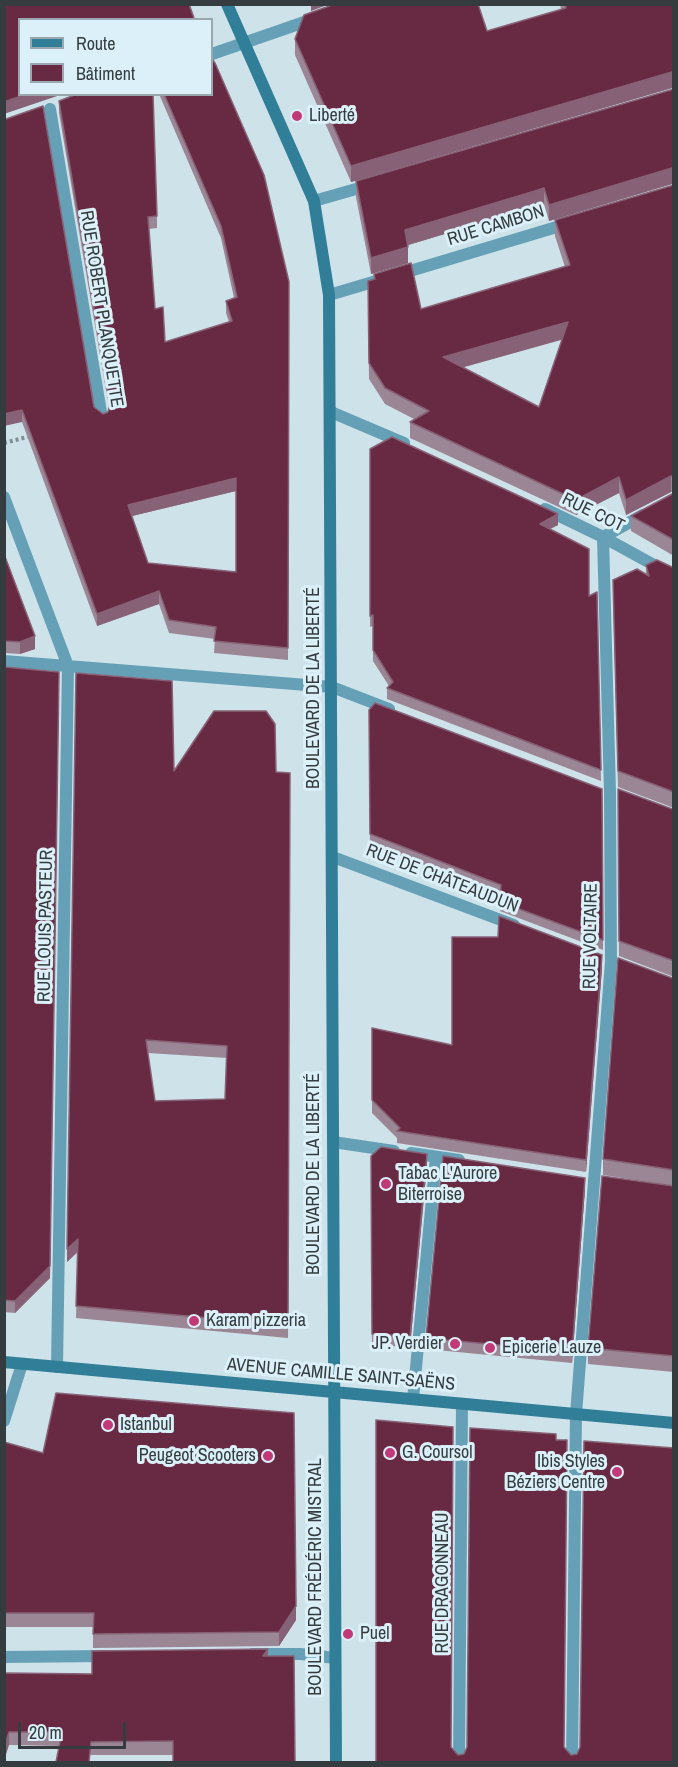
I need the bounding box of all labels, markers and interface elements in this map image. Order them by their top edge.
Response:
legend [18,18,213,96]
text: Route [76,31,115,56]
text: Bâtiment [76,61,135,86]
place label: Liberté [309,105,355,127]
marker: Liberté [290,109,304,123]
street label: RUE CAMBON [445,201,547,251]
street label: RUE ROBERT PLANQUETTE [75,209,127,409]
street label: RUE COT [558,489,628,537]
street label: BOULEVARD DE LA LIBERTÉ [303,587,325,789]
street label: RUE DE CHÂTEAUDUN [363,840,521,918]
street label: RUE LOUIS PASTEUR [34,850,58,1002]
street label: RUE VOLTAIRE [579,883,603,989]
street label: BOULEVARD DE LA LIBERTÉ [303,1073,325,1275]
place label: Tabac L'Aurore Biterroise [398,1163,497,1206]
marker: Tabac L'Aurore Biterroise [379,1177,393,1191]
place label: Karam pizzeria [206,1310,306,1332]
marker: Karam pizzeria [187,1314,201,1328]
place label: JP. Verdier [372,1333,443,1355]
marker: JP. Verdier [448,1337,462,1351]
place label: Epicerie Lauze [502,1337,601,1359]
marker: Epicerie Lauze [483,1341,497,1355]
street label: AVENUE CAMILLE SAINT-SAËNS [226,1354,456,1396]
place label: Istanbul [120,1414,172,1436]
marker: Istanbul [101,1418,115,1432]
place label: G. Coursol [402,1442,473,1464]
place label: Peugeot Scooters [139,1445,256,1467]
marker: G. Coursol [383,1446,397,1460]
marker: Peugeot Scooters [261,1449,275,1463]
place label: Ibis Styles Béziers Centre [507,1451,605,1494]
street label: BOULEVARD FRÉDÉRIC MISTRAL [305,1458,327,1696]
marker: Ibis Styles Béziers Centre [610,1465,624,1479]
street label: RUE DRAGONNEAU [432,1512,454,1654]
place label: Puel [360,1623,390,1645]
marker: Puel [341,1627,355,1641]
scale bar [21,1710,129,1748]
text: 20 m [29,1720,62,1745]

